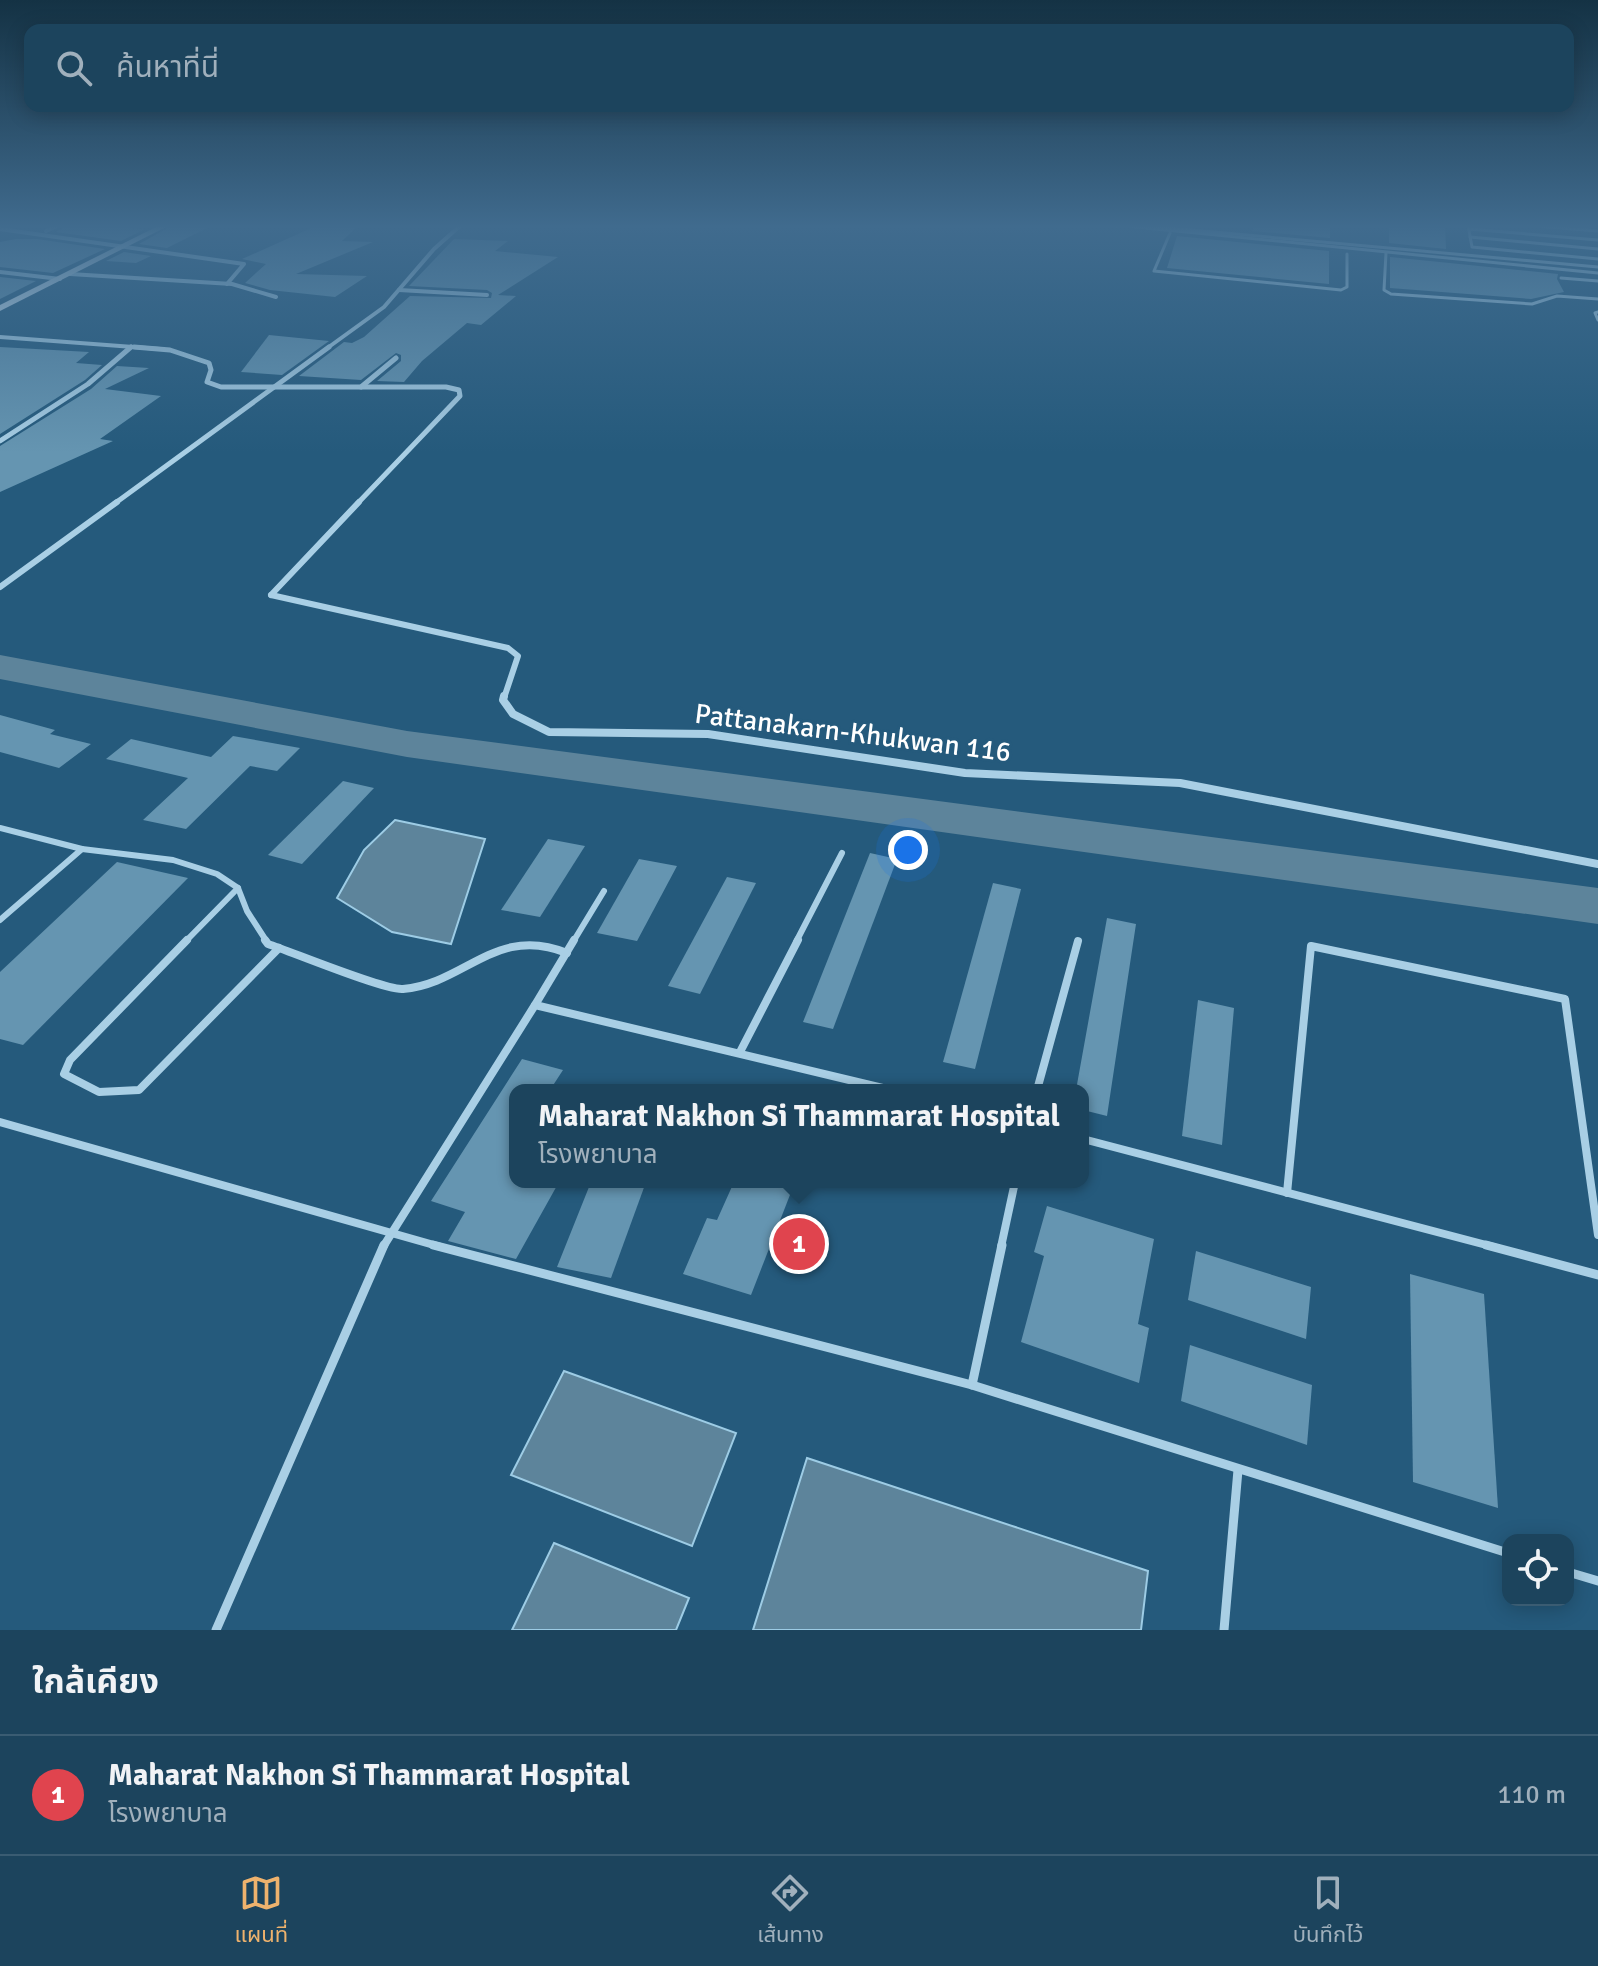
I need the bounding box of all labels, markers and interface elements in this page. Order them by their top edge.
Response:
search box [24,24,1574,112]
icon: search [52,46,96,90]
text: ค้นหาที่นี่ [116,49,219,86]
street label: Pattanakarn-Khukwan 116 [693,697,1013,769]
your location [888,830,928,870]
popup [509,1084,1089,1188]
text: Maharat Nakhon Si Thammarat Hospital [538,1098,1060,1135]
text: โรงพยาบาล [538,1139,658,1171]
pin: 1 [773,1214,825,1274]
map controls [1502,1534,1574,1606]
button: locate [1502,1534,1574,1606]
text: ใกล้เคียง [32,1661,159,1703]
text: Maharat Nakhon Si Thammarat Hospital [108,1757,630,1794]
text: 1 [51,1779,65,1811]
text: 110 m [1497,1779,1566,1811]
text: โรงพยาบาล [108,1798,228,1830]
tab: แผนที่ [235,1871,288,1952]
tab: เส้นทาง [757,1871,824,1952]
tab: บันทึกไว้ [1293,1871,1363,1952]

